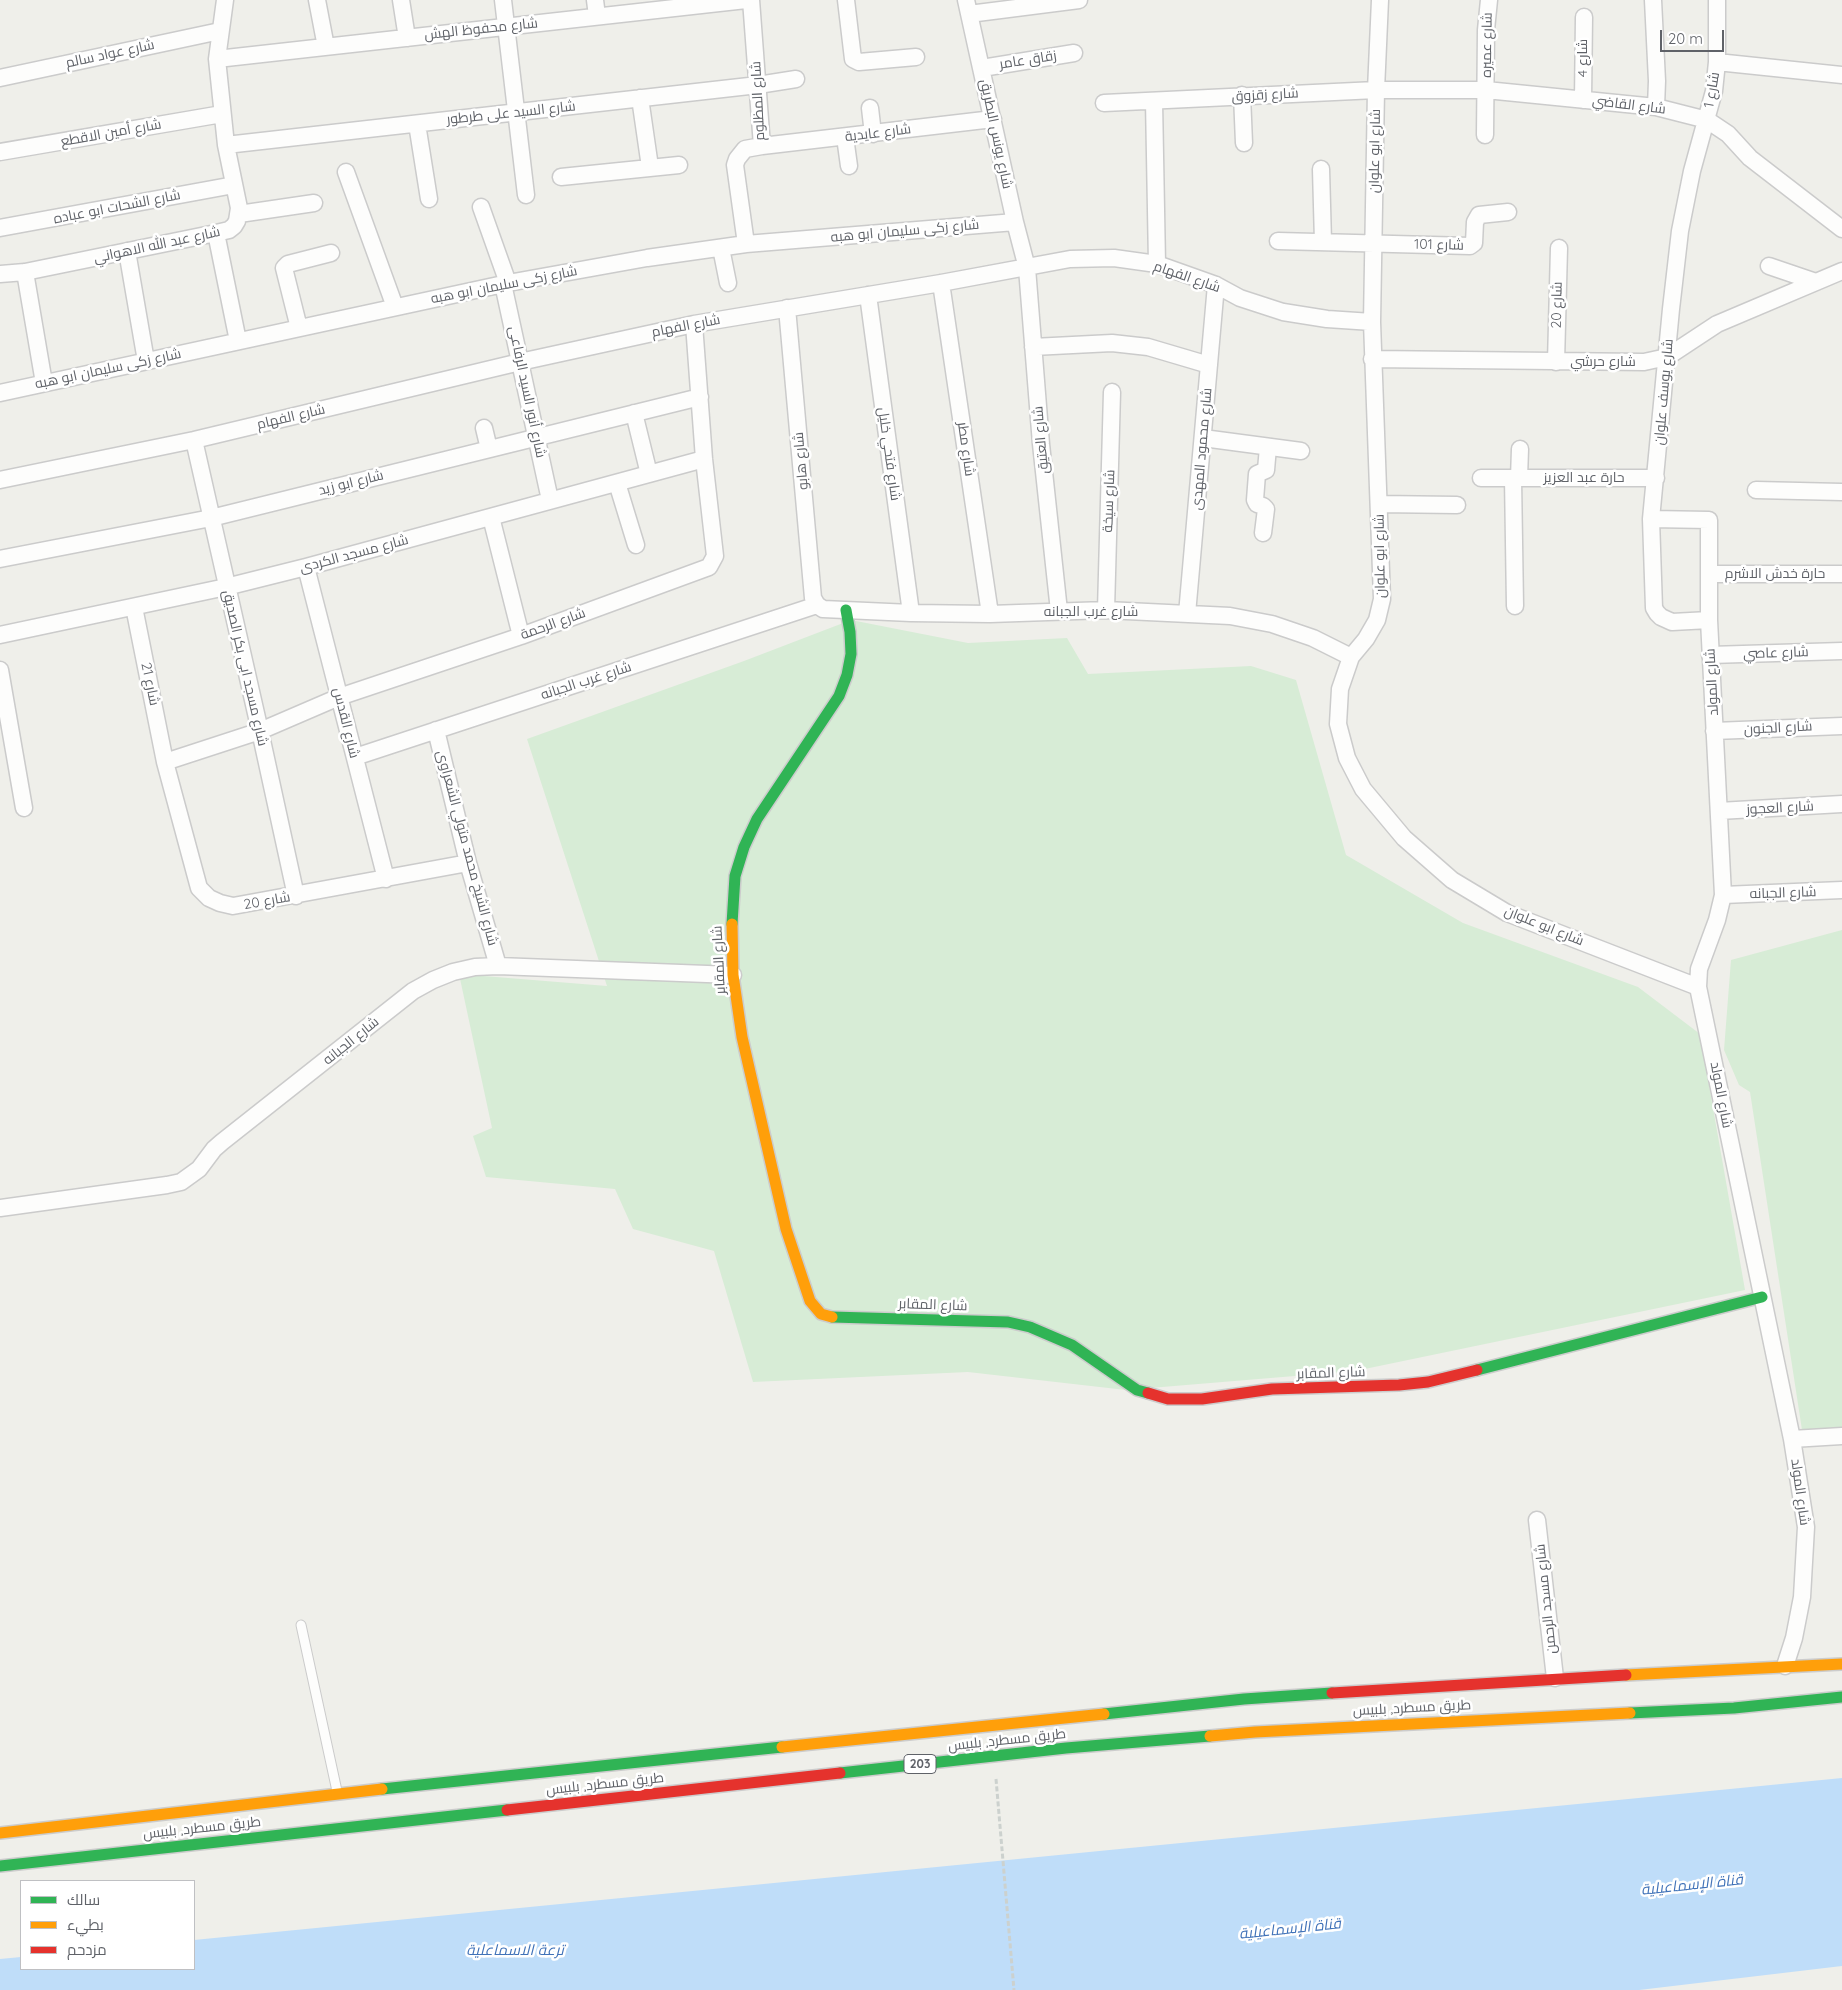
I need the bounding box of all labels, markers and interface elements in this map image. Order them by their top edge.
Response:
street label: شارع عميره [1478,12,1496,78]
street label: شارع محفوظ الهش [423,15,539,43]
scale bar [1662,20,1726,52]
text: 20 m [1668,29,1703,48]
street label: شارع عواد سالم [64,36,156,72]
street label: شارع 4 [1575,39,1591,77]
street label: زقاق عامر [998,47,1058,73]
street label: شارع المظلوم [748,61,768,141]
street label: شارع 1 [1701,71,1723,109]
street label: شارع يونس البطريق [976,78,1016,190]
street label: شارع زقزوق [1231,85,1299,105]
street label: شارع القاضي [1591,92,1667,118]
street label: شارع السيد على طرطور [446,98,576,128]
street label: شارع ابو علوان [1366,109,1384,193]
street label: شارع أمين الاقطع [59,116,163,150]
street label: شارع عايدية [844,121,912,145]
street label: شارع الشحات ابو عباده [52,186,182,228]
street label: شارع زكى سليمان ابو هبه [830,216,980,246]
street label: شارع عبد الله الاهواني [92,223,222,267]
street label: شارع 101 [1414,236,1464,254]
street label: شارع الفهام [1151,258,1223,296]
street label: شارع زكى سليمان ابو هبه [429,263,579,307]
street label: شارع 20 [1548,281,1566,329]
street label: شارع الفهام [650,311,722,341]
street label: شارع أنور السيد الرفاعى [505,325,549,459]
street label: شارع يوسف علوان [1651,338,1677,446]
street label: شارع زكى سليمان ابو هبه [33,345,183,393]
street label: شارع حرشي [1570,354,1636,370]
street label: شارع محمود المهدى [1188,387,1216,511]
street label: شارع الفهام [255,401,327,433]
street label: شارع العتيق [1030,405,1052,475]
street label: شارع فتحي خليل [874,406,904,502]
street label: شارع مطر [954,421,978,477]
street label: شارع هابو [790,431,812,491]
street label: شارع ابو زيد [317,467,385,499]
street label: شارع سيخة [1100,469,1118,533]
street label: حارة عبد العزيز [1543,470,1625,486]
street label: شارع ابو علوان [1371,514,1389,598]
street label: شارع مسجد الكردى [298,531,410,577]
street label: حارة خدش الاشرم [1725,566,1825,582]
street label: شارع مسجد ابى بكر الصديق [219,588,271,748]
street label: شارع الرحمة [518,604,588,644]
street label: شارع غرب الجبانه [1044,604,1138,620]
street label: شارع عاصي [1743,643,1809,663]
street label: شارع المولد [1702,648,1722,716]
street label: شارع غرب الجبانه [538,658,634,704]
street label: شارع 21 [137,661,163,707]
street label: شارع القدس [329,686,363,760]
street label: شارع الجنون [1743,718,1813,738]
street label: شارع الشيخ محمد متولي الشعراوى [433,749,501,947]
street label: شارع العجوز [1746,798,1814,818]
street label: شارع الجبانه [1749,883,1817,903]
street label: شارع 20 [242,889,292,913]
street label: شارع ابو علوان [1502,902,1586,950]
street label: شارع المقابر [709,925,729,995]
street label: شارع الجبانه [320,1013,382,1069]
street label: شارع المولد [1706,1060,1736,1130]
street label: شارع المقابر [898,1295,968,1315]
street label: شارع المقابر [1296,1363,1366,1383]
street label: شارع المولد [1787,1457,1813,1527]
street label: شارع مسجد الرحمن [1532,1543,1560,1655]
street label: طريق مسطرد, بلبيس [1352,1697,1472,1719]
street label: طريق مسطرد, بلبيس [947,1725,1067,1755]
road number: 203 [904,1755,936,1774]
street label: طريق مسطرد, بلبيس [545,1769,665,1799]
street label: طريق مسطرد, بلبيس [142,1813,262,1843]
water label: قناة الإسماعيلية [1640,1871,1744,1899]
legend [20,1880,195,1970]
text: سالك [67,1890,100,1909]
text: بطيء [67,1915,104,1934]
water label: قناة الإسماعيلية [1238,1915,1342,1943]
text: مزدحم [67,1940,107,1959]
water label: ترعة الاسماعلية [466,1941,564,1959]

